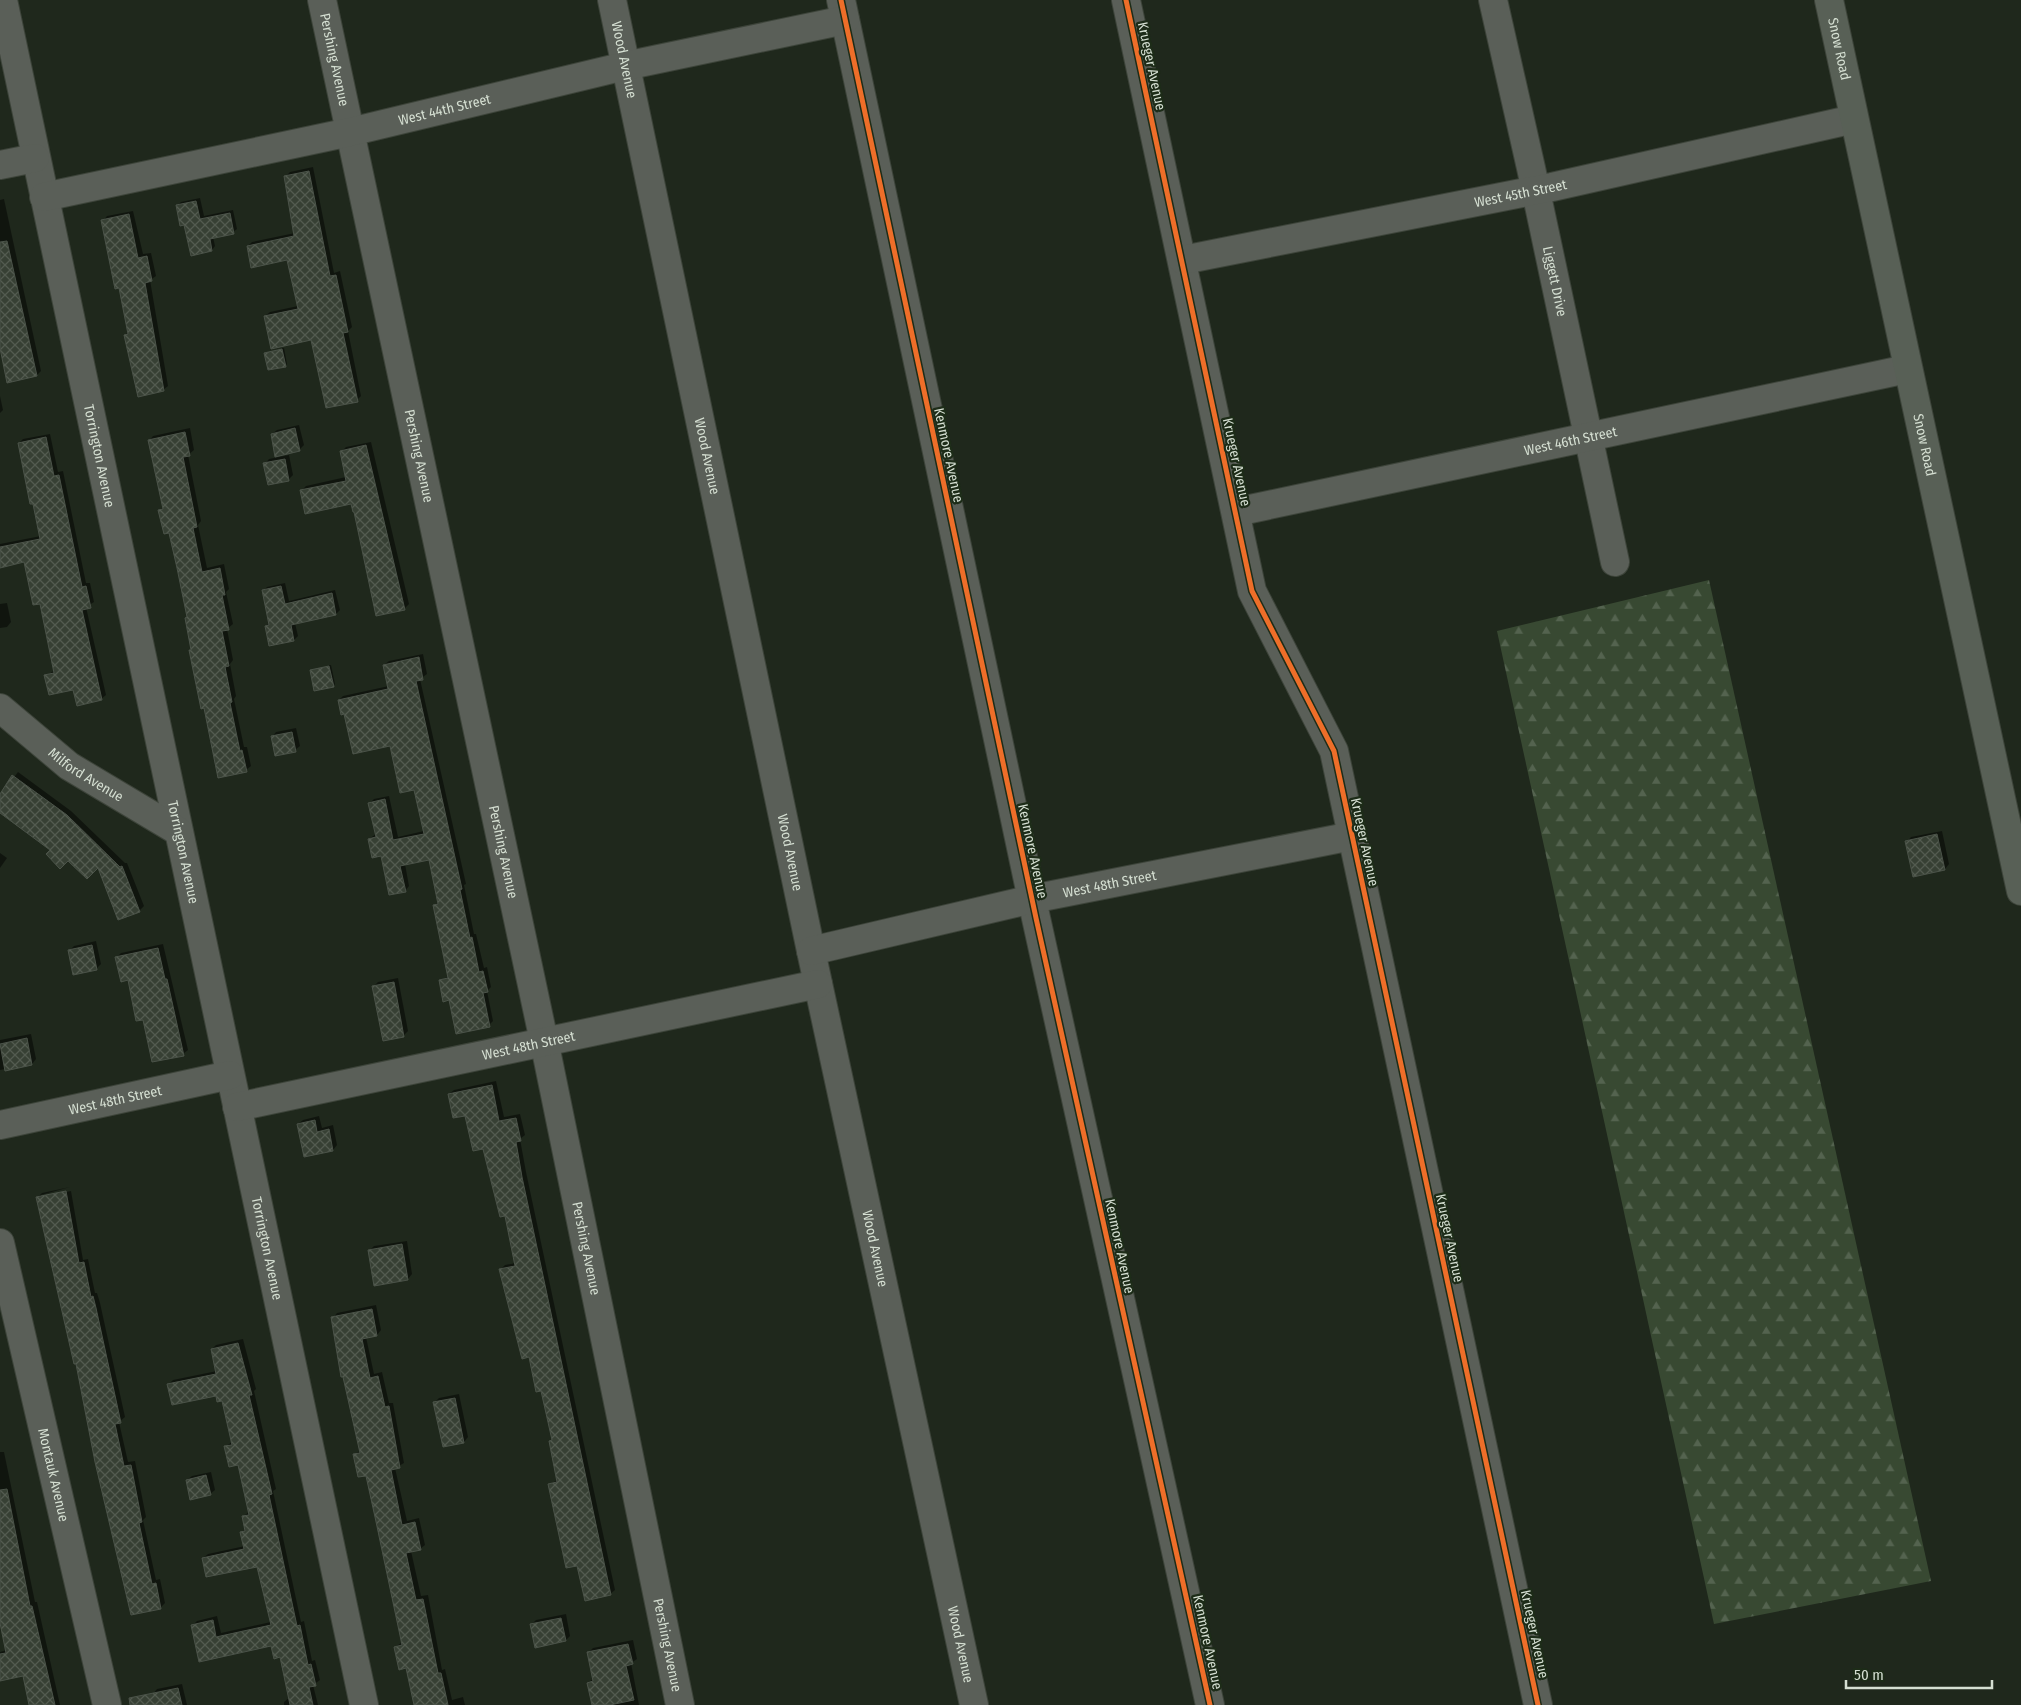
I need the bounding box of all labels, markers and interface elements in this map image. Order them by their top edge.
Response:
street label: Pershing Avenue [316,12,352,108]
street label: Snow Road [1824,16,1854,82]
street label: Wood Avenue [608,20,640,100]
street label: Krueger Avenue [1134,20,1169,112]
street label: West 44th Street [397,90,493,129]
street label: West 45th Street [1473,176,1569,211]
street label: Liggett Drive [1539,244,1570,318]
street label: Torrington Avenue [80,403,118,509]
street label: Kenmore Avenue [930,406,967,504]
street label: Pershing Avenue [400,408,437,504]
street label: Snow Road [1909,412,1939,478]
street label: Wood Avenue [691,416,723,496]
street label: Krueger Avenue [1219,416,1254,508]
street label: West 46th Street [1523,423,1619,459]
street label: Milford Avenue [45,744,126,805]
street label: Krueger Avenue [1347,796,1382,888]
street label: Torrington Avenue [164,799,202,905]
street label: Kenmore Avenue [1014,802,1051,900]
street label: Pershing Avenue [485,804,521,900]
street label: Wood Avenue [774,813,806,893]
street label: West 48th Street [1062,867,1158,902]
street label: West 48th Street [481,1028,577,1064]
street label: West 48th Street [67,1082,164,1119]
street label: Krueger Avenue [1432,1192,1467,1284]
street label: Torrington Avenue [248,1195,286,1302]
street label: Kenmore Avenue [1101,1197,1138,1295]
street label: Pershing Avenue [568,1200,604,1297]
street label: Wood Avenue [858,1209,891,1289]
street label: Montauk Avenue [34,1427,72,1523]
street label: Krueger Avenue [1517,1588,1552,1680]
street label: Kenmore Avenue [1189,1593,1226,1691]
street label: Pershing Avenue [649,1597,685,1693]
street label: Wood Avenue [944,1605,977,1685]
scale bar [1846,1658,1992,1690]
text: 50 m [1854,1666,1884,1684]

